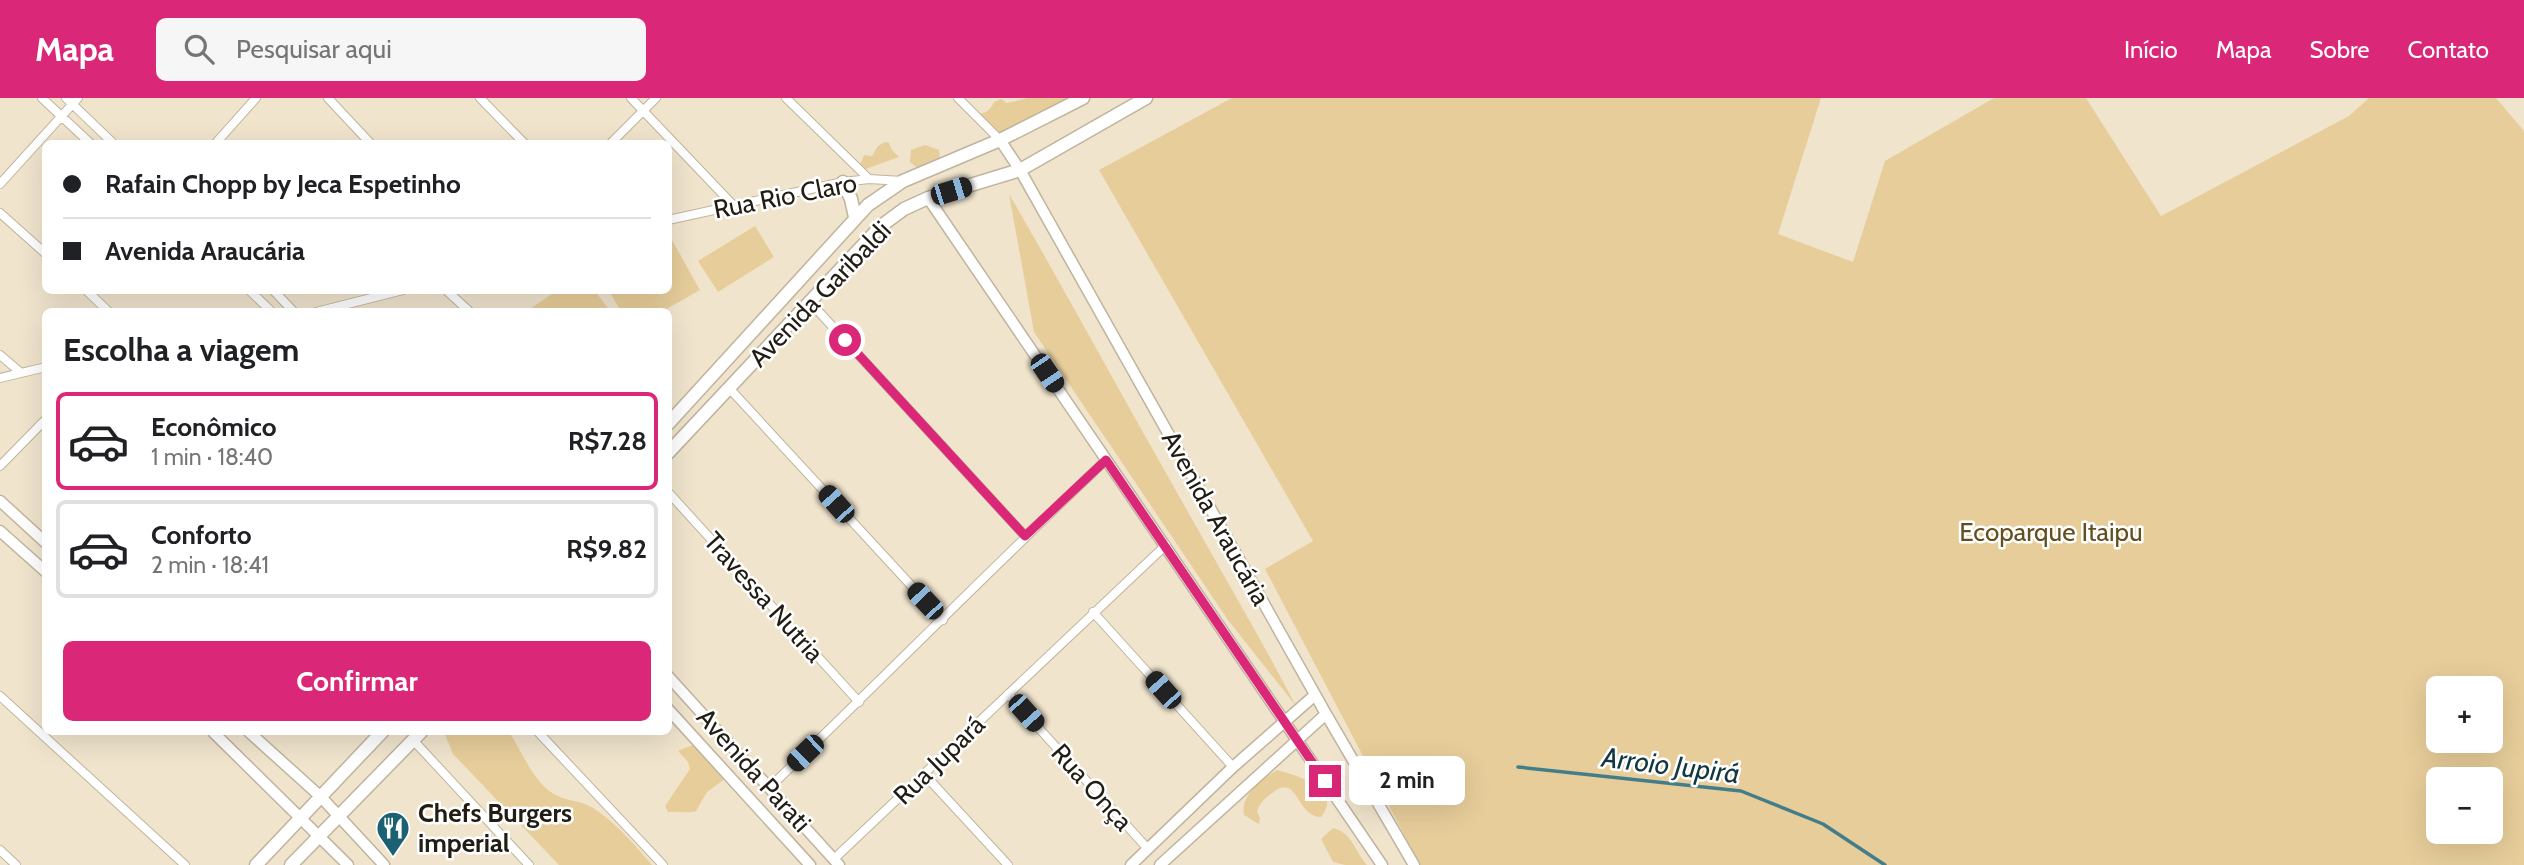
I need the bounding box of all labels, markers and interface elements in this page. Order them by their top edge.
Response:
search box [156,18,646,81]
text: Mapa [35,29,114,69]
icon: search [180,30,218,68]
text: Pesquisar aqui [236,33,392,65]
text: Início [2124,35,2178,64]
text: Mapa [2216,35,2271,64]
text: Sobre [2309,35,2370,64]
text: Contato [2408,35,2489,64]
street label: Rua Rio Claro [711,166,859,226]
text: Rafain Chopp by Jeca Espetinho [105,168,461,200]
car [928,175,975,207]
street label: Avenida Garibaldi [742,214,898,374]
text: Avenida Araucária [105,235,305,267]
route start [829,324,861,356]
text: Escolha a viagem [63,330,299,369]
car [1027,350,1068,396]
icon: car [67,410,130,473]
text: Econômico [151,411,277,443]
text: R$7.28 [568,425,647,457]
street label: Avenida Araucária [1155,425,1277,611]
text: 1 min · 18:40 [151,443,273,471]
car [815,481,858,527]
park label: Ecoparque Itaipu [1959,516,2143,548]
icon: car [67,518,130,581]
text: Conforto [151,519,252,551]
street label: Travessa Nutria [697,525,831,669]
text: R$9.82 [566,533,647,565]
text: 2 min · 18:41 [151,551,269,579]
car [903,578,948,624]
button: Confirmar [63,641,651,721]
car [1142,667,1185,713]
map controls [2426,676,2503,844]
button: + [2426,676,2503,753]
car [1005,690,1048,736]
street label: Avenida Parati [690,702,818,838]
street label: Rua Jupará [887,708,992,811]
car [783,731,828,775]
street label: Rua Onça [1045,737,1140,837]
water label: Arroio Jupirá [1598,739,1742,790]
callout: 2 min [1350,756,1465,806]
route end [1309,765,1341,797]
text: 2 min [1379,766,1435,794]
button: − [2426,767,2503,844]
place label: Chefs Burgers imperial [418,797,572,859]
restaurant icon: Chefs Burgers imperial [374,809,412,858]

